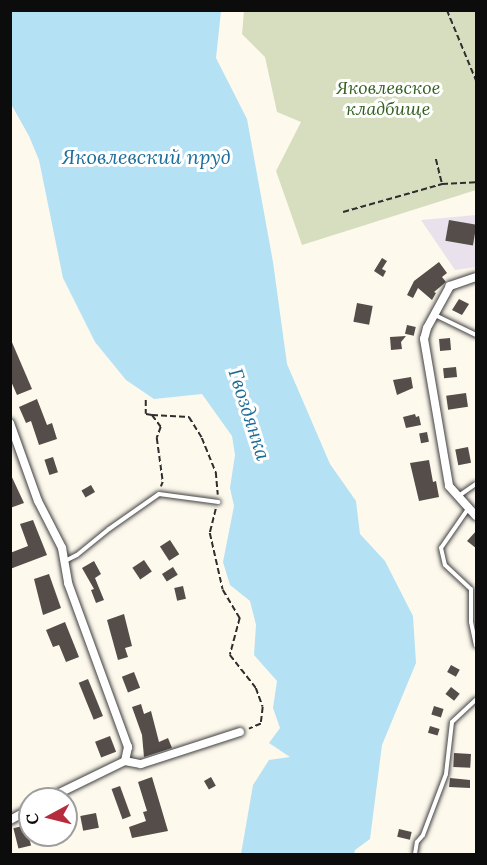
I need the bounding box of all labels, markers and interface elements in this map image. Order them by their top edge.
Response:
park label: Яковлевское кладбище [336,78,440,121]
water label: Яковлевский пруд [61,144,231,168]
water label: Гвоздянка [224,365,276,463]
north arrow [18,787,78,847]
text: С [22,812,43,826]

